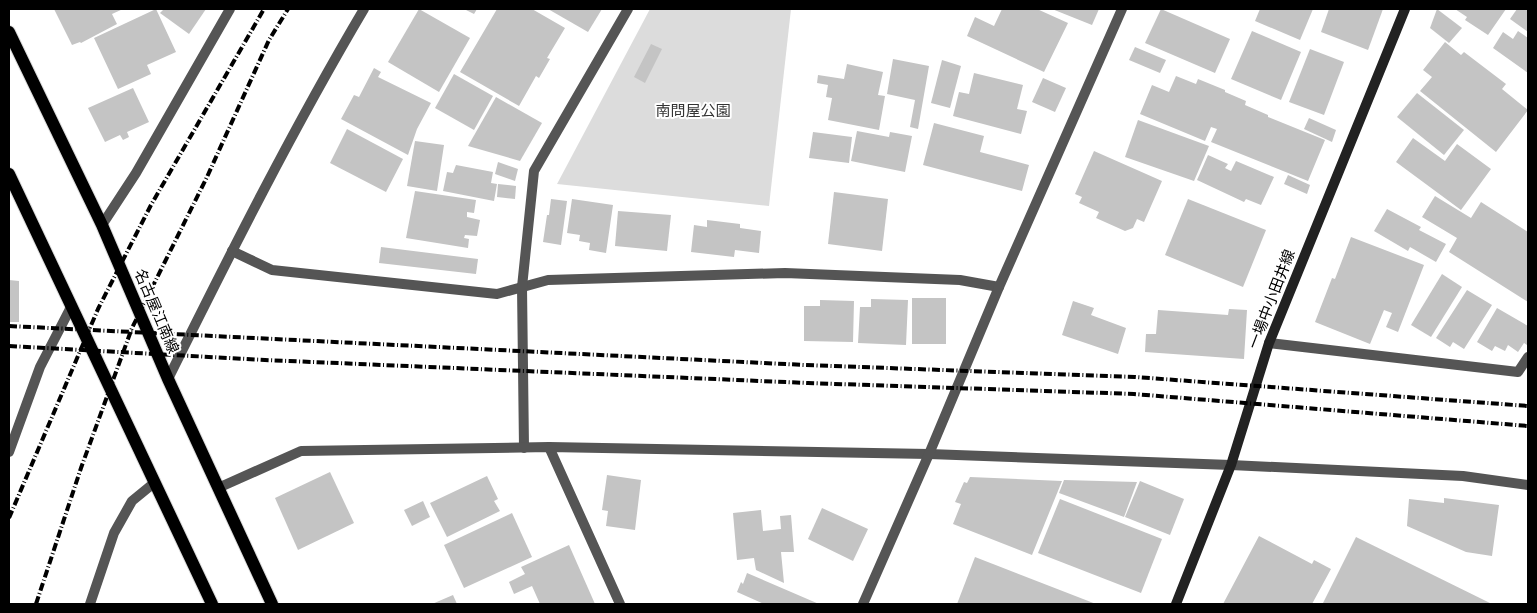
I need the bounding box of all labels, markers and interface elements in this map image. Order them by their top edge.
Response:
park label: 南問屋公園 [655,101,731,120]
street label: 一場中小田井線 [1243,247,1299,351]
street label: 名古屋江南線 [131,266,183,356]

